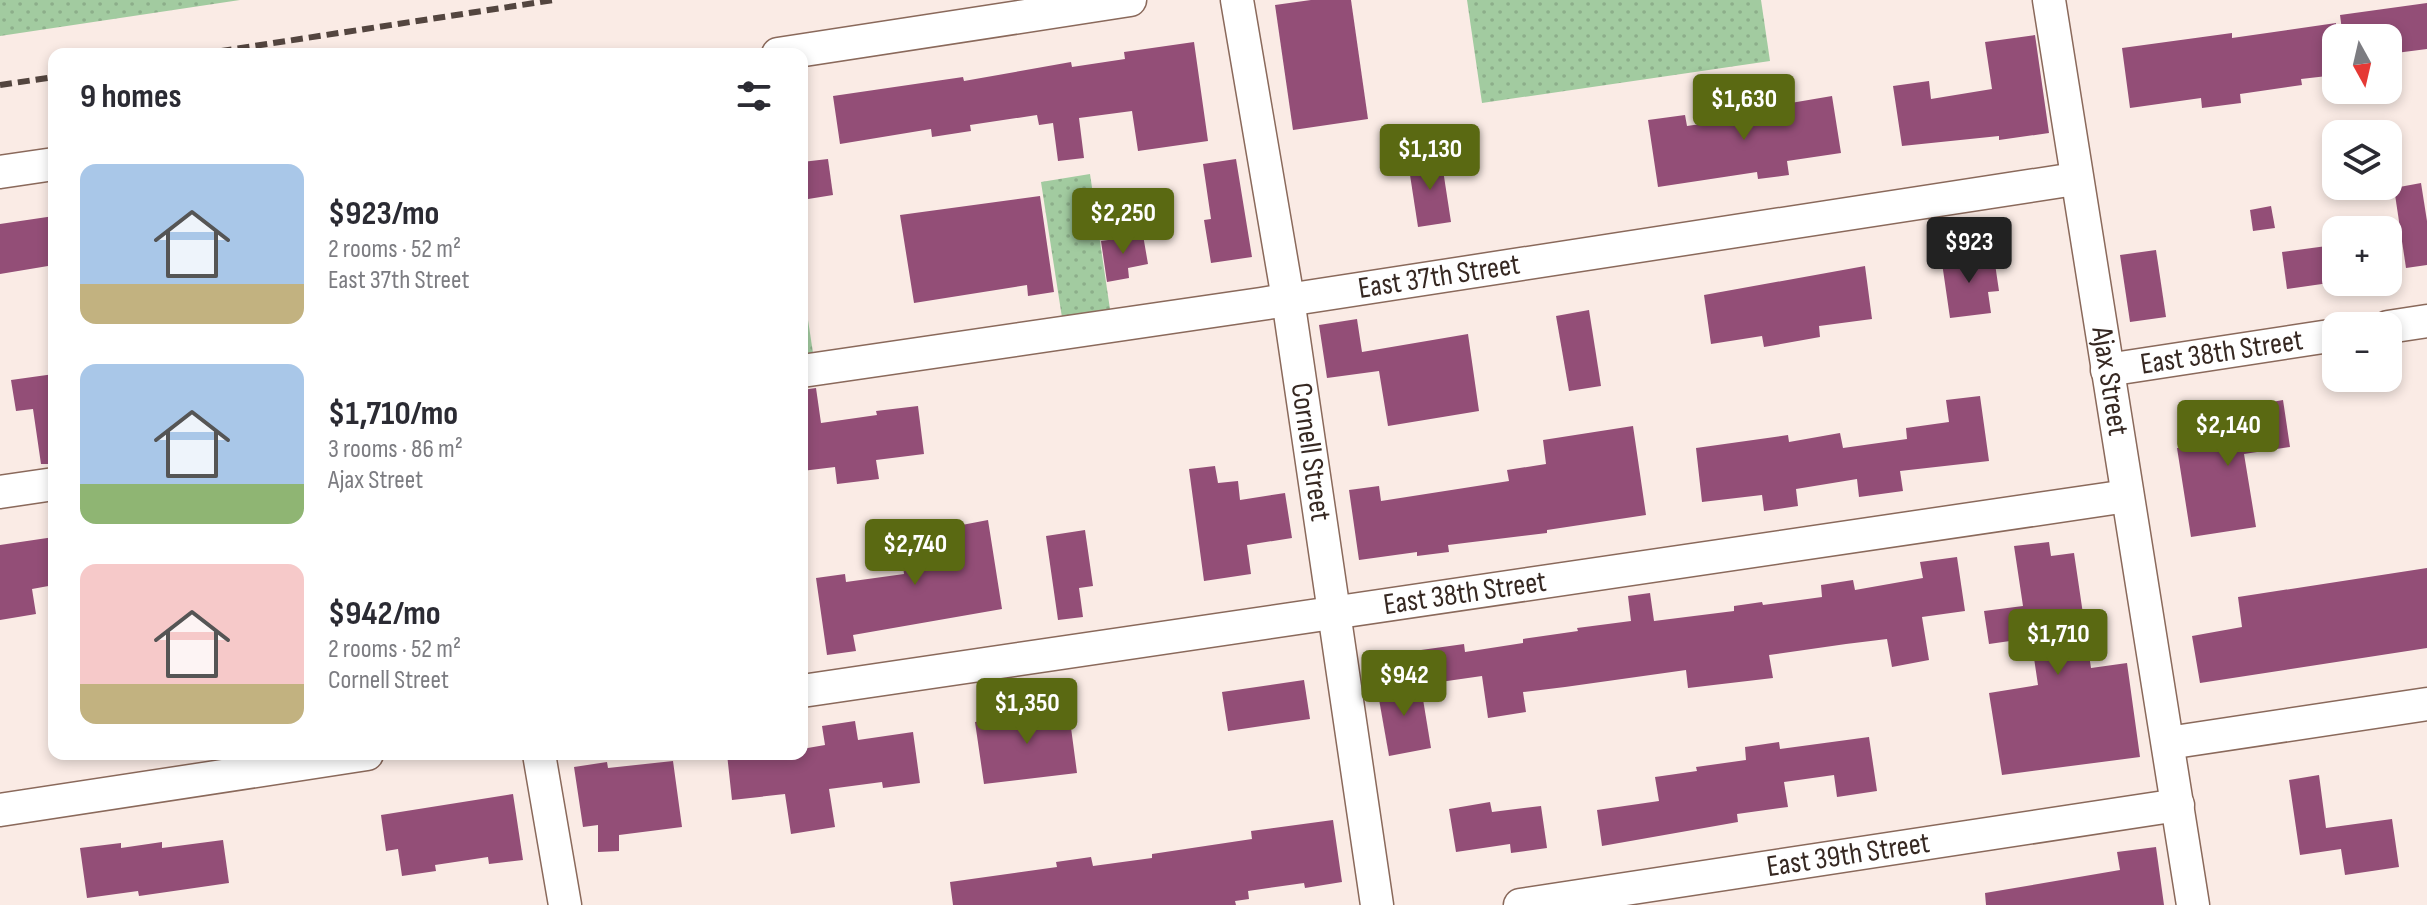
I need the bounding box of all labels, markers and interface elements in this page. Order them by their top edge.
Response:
north arrow [2322,24,2402,104]
map controls [2322,24,2402,392]
icon: filters [732,74,776,118]
pin: $1,630 [1679,74,1809,142]
text: 9 homes [80,76,181,117]
text: $1,630 [1711,84,1777,115]
button: layers [2322,120,2402,200]
pin: $1,130 [1365,124,1495,192]
text: $1,130 [1398,134,1462,165]
pin: $2,250 [1058,188,1188,256]
text: $923/mo [328,193,439,234]
icon: home [144,196,240,292]
text: $2,250 [1090,198,1156,229]
button: + [2322,216,2402,296]
pin: $923 [1922,217,2016,285]
text: $923 [1945,227,1993,258]
text: 2 rooms · 52 m² [328,234,461,265]
street label: East 37th Street [1356,246,1522,307]
text: East 37th Street [328,265,469,296]
button: − [2322,312,2402,392]
street label: East 38th Street [2138,322,2305,383]
street label: Ajax Street [2083,323,2136,438]
street label: Cornell Street [1283,380,1338,524]
text: $1,710/mo [328,393,458,434]
icon: home [144,396,240,492]
pin: $2,140 [2163,400,2293,468]
text: $2,140 [2195,410,2261,441]
text: 3 rooms · 86 m² [328,434,463,465]
text: Ajax Street [328,465,423,496]
pin: $2,740 [850,519,980,587]
text: $2,740 [883,529,947,560]
street label: East 38th Street [1381,564,1549,623]
text: $942/mo [328,593,441,634]
icon: home [144,596,240,692]
pin: $1,710 [1993,609,2123,677]
text: $1,710 [2026,619,2090,650]
text: 2 rooms · 52 m² [328,634,461,665]
pin: $942 [1357,650,1451,718]
text: $942 [1379,660,1429,691]
text: Cornell Street [328,665,449,696]
pin: $1,350 [962,678,1092,746]
text: $1,350 [994,688,1060,719]
street label: East 39th Street [1764,825,1932,885]

